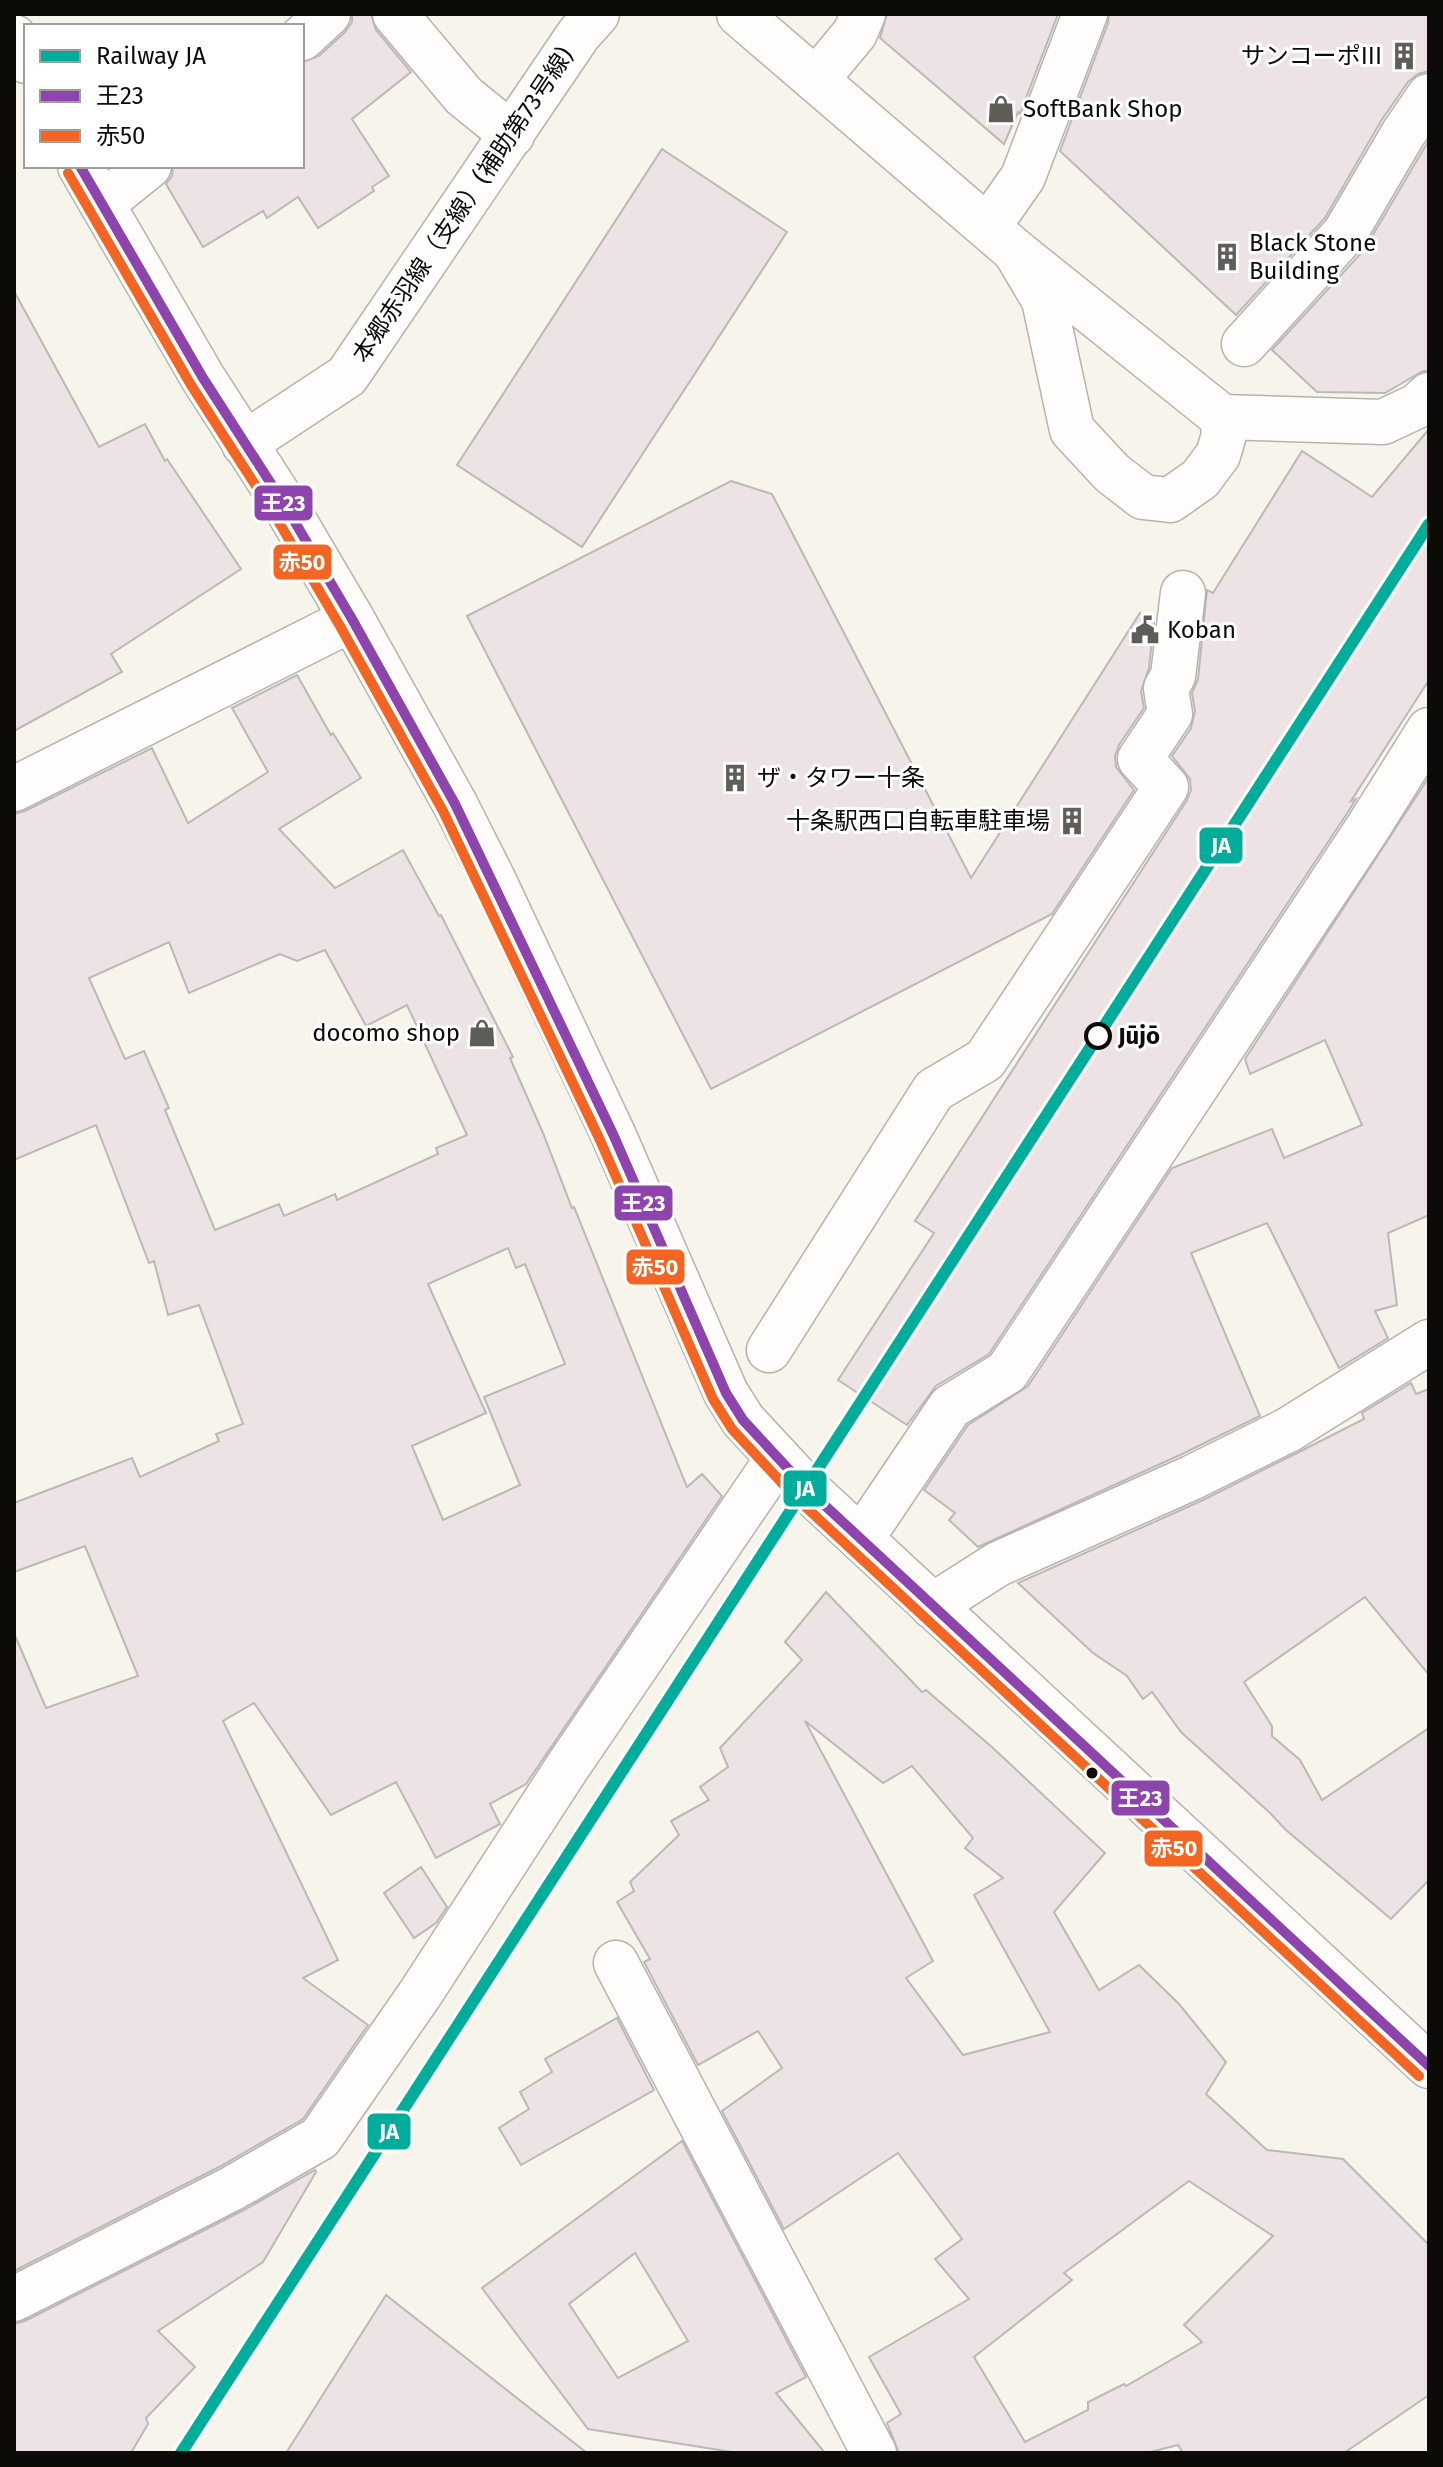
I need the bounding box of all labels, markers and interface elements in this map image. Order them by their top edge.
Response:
legend [24,24,304,168]
building icon: サンコーポIII [1389,41,1419,71]
text: Railway JA [96,42,206,70]
street label: 本郷赤羽線（支線）(補助第73号線) [347,42,579,368]
place label: サンコーポIII [1241,42,1382,70]
text: 王23 [96,82,144,110]
shop icon: SoftBank Shop [986,94,1016,124]
place label: SoftBank Shop [1023,95,1183,123]
text: 赤50 [96,122,145,150]
place label: Black Stone Building [1249,229,1376,285]
building icon: Black Stone Building [1212,242,1242,272]
line badge: 王23 [253,484,314,522]
text: 王23 [261,490,305,517]
line badge: 赤50 [272,543,333,581]
text: 赤50 [279,549,325,576]
public building icon: Koban [1130,615,1160,645]
place label: Koban [1167,616,1236,644]
building icon: ザ・タワー十条 [720,763,750,793]
place label: ザ・タワー十条 [757,764,925,792]
building icon: 十条駅西口自転車駐車場 [1057,806,1087,836]
place label: 十条駅西口自転車駐車場 [786,807,1050,835]
line badge: JA [1198,826,1244,865]
text: JA [1210,832,1232,859]
shop icon: docomo shop [467,1018,497,1048]
place label: docomo shop [312,1019,460,1047]
place label: Jūjō [1117,1022,1160,1050]
marker: Jūjō [1085,1023,1111,1049]
line badge: 王23 [613,1184,674,1222]
text: 王23 [621,1190,665,1217]
line badge: 赤50 [625,1248,686,1286]
text: 赤50 [632,1254,678,1281]
line badge: JA [782,1469,828,1508]
text: JA [794,1475,816,1502]
unlabelled marker [1084,1765,1100,1781]
line badge: 王23 [1110,1779,1171,1817]
text: 王23 [1118,1785,1162,1812]
line badge: 赤50 [1143,1829,1204,1868]
text: 赤50 [1151,1835,1197,1862]
line badge: JA [366,2112,412,2151]
text: JA [378,2118,400,2145]

